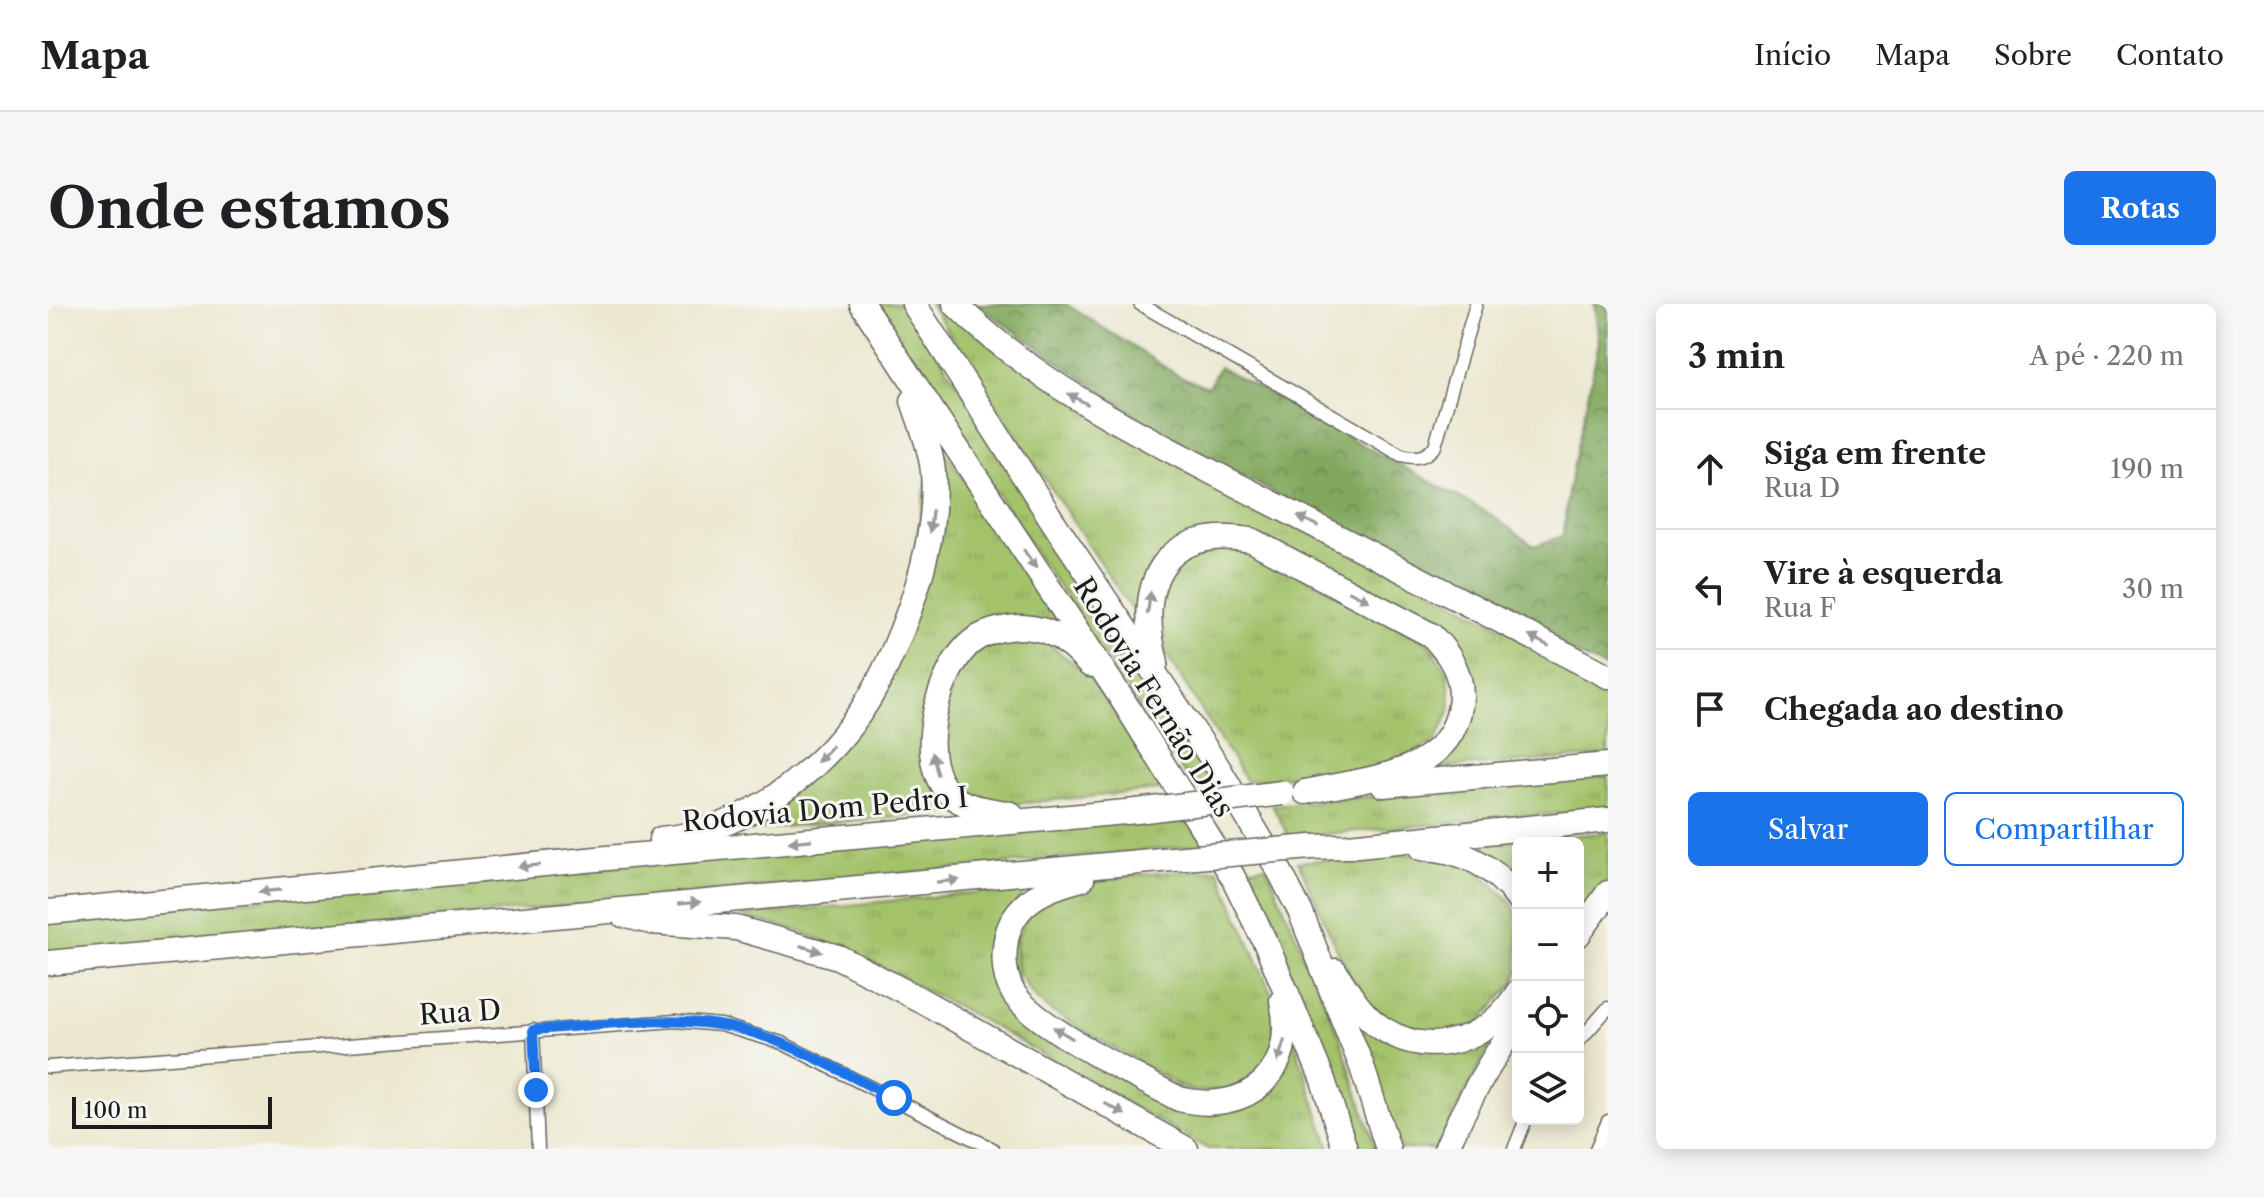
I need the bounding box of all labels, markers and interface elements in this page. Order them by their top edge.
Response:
text: Mapa [40,32,150,79]
text: Início [1754,38,1831,72]
text: Mapa [1875,38,1950,72]
text: Sobre [1994,38,2072,72]
text: Contato [2116,38,2224,72]
button: Rotas [2064,171,2216,245]
text: Onde estamos [48,174,451,243]
text: 3 min [1688,335,1785,377]
text: A pé · 220 m [2030,340,2184,372]
one-way arrow [1067,392,1090,406]
text: Siga em frente [1764,435,1986,472]
icon: ahead [1688,447,1732,491]
text: 190 m [2110,453,2184,485]
text: Rua D [1764,472,1840,504]
one-way arrow [924,509,937,534]
one-way arrow [1296,515,1319,528]
one-way arrow [1022,548,1037,569]
text: Vire à esquerda [1764,555,2003,592]
icon: left [1688,567,1732,611]
street label: Rodovia Fernão Dias [1066,571,1242,823]
text: 30 m [2122,573,2184,605]
one-way arrow [1348,588,1370,602]
one-way arrow [1143,590,1156,615]
text: Rua F [1764,592,1836,624]
one-way arrow [1527,634,1550,647]
icon: arrive [1688,687,1732,731]
text: Chegada ao destino [1764,691,2064,728]
one-way arrow [817,744,835,763]
one-way arrow [929,752,941,777]
street label: Rodovia Dom Pedro I [681,780,969,838]
button: Salvar [1688,792,1928,866]
button: Compartilhar [1944,792,2184,866]
one-way arrow [787,835,812,848]
map controls [1512,837,1584,1125]
button: + [1512,837,1584,909]
one-way arrow [516,859,541,872]
one-way arrow [936,874,961,887]
one-way arrow [257,885,282,898]
one-way arrow [677,896,702,909]
button: − [1512,909,1584,981]
one-way arrow [800,943,824,956]
button: locate [1512,981,1584,1053]
street label: Rua D [418,992,502,1032]
one-way arrow [1052,1027,1074,1041]
one-way arrow [1274,1039,1287,1063]
button: layers [1512,1053,1584,1125]
route end [518,1072,554,1108]
route start [876,1080,912,1116]
scale bar [72,1093,272,1129]
text: 100 m [84,1097,147,1124]
one-way arrow [1104,1102,1126,1116]

